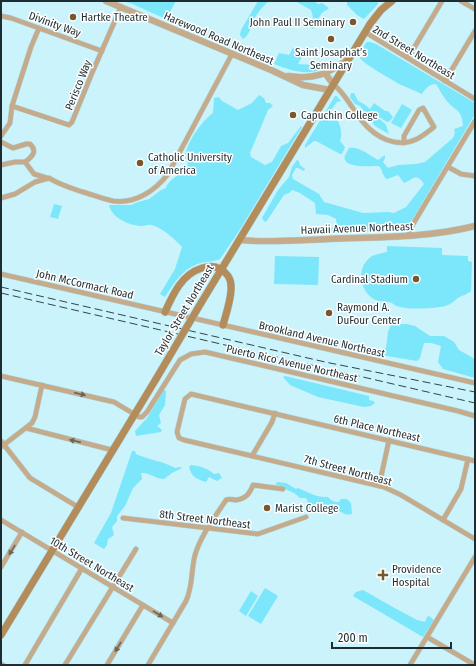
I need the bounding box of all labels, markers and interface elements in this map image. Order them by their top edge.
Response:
street label: Divinity Way [27,9,83,40]
street label: Harewood Road Northeast [162,9,276,68]
place label: Hartke Theatre [81,11,148,24]
marker: Hartke Theatre [68,12,78,22]
place label: John Paul II Seminary [250,16,345,29]
marker: John Paul II Seminary [348,17,358,27]
street label: 2nd Street Northeast [370,23,457,82]
marker: Saint Josaphat’s Seminary [326,34,336,44]
place label: Saint Josaphat’s Seminary [295,46,367,72]
street label: Perisco Way [62,58,94,112]
place label: Capuchin College [301,109,378,122]
marker: Capuchin College [288,110,298,120]
place label: Catholic University of America [148,151,232,177]
marker: Catholic University of America [135,158,145,168]
street label: Hawaii Avenue Northeast [300,220,414,237]
street label: Taylor Street Northeast [152,262,217,358]
street label: John McCormack Road [35,267,135,302]
place label: Cardinal Stadium [331,273,408,286]
marker: Cardinal Stadium [411,274,421,284]
place label: Raymond A. DuFour Center [337,301,401,327]
marker: Raymond A. DuFour Center [324,308,334,318]
street label: Brookland Avenue Northeast [258,319,387,360]
street label: Puerto Rico Avenue Northeast [225,342,359,385]
one-way arrow [74,391,86,397]
street label: 6th Place Northeast [332,412,422,445]
one-way arrow [69,437,81,443]
street label: 7th Street Northeast [302,452,394,489]
place label: Marist College [275,502,338,515]
marker: Marist College [262,503,272,513]
street label: 8th Street Northeast [159,507,252,532]
street label: 10th Street Northeast [47,534,137,595]
one-way arrow [8,544,15,556]
place label: Providence Hospital [392,563,442,589]
marker: Providence Hospital [377,569,389,581]
one-way arrow [152,610,164,617]
scale bar [332,624,451,650]
text: 200 m [338,631,368,645]
one-way arrow [114,641,121,653]

